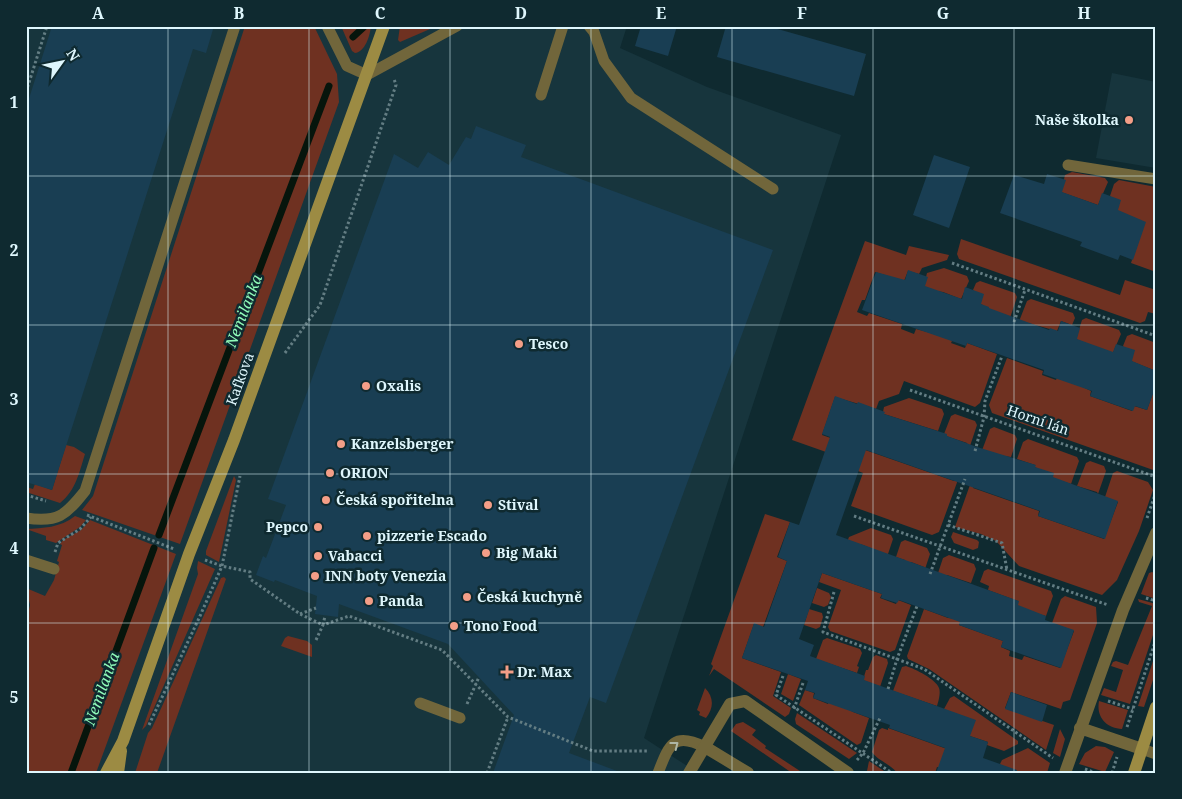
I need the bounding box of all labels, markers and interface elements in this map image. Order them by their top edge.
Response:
text: A [92,2,105,24]
text: B [234,2,245,24]
text: C [375,2,386,24]
text: D [515,2,527,24]
text: E [656,2,666,24]
text: F [797,2,807,24]
text: G [937,2,949,24]
text: H [1077,2,1091,24]
north arrow [38,38,88,88]
text: N [62,45,84,64]
text: 1 [9,91,19,113]
place label: Naše školka [1035,110,1119,129]
marker: Naše školka [1123,114,1135,126]
text: 2 [9,239,19,261]
water label: Nemilanka [220,271,266,351]
place label: Tesco [529,334,568,353]
marker: Tesco [513,338,525,350]
street label: Kafkova [221,350,258,408]
place label: Oxalis [376,376,421,395]
marker: Oxalis [360,380,372,392]
text: 3 [9,388,19,410]
street label: Horní lán [1005,400,1072,439]
place label: Kanzelsberger [351,434,454,453]
marker: Kanzelsberger [335,438,347,450]
place label: ORION [340,463,389,482]
marker: ORION [324,467,336,479]
place label: Česká spořitelna [336,490,454,509]
marker: Česká spořitelna [320,494,332,506]
place label: Stival [498,495,539,514]
marker: Stival [482,499,494,511]
place label: Pepco [266,517,308,536]
marker: Pepco [312,521,324,533]
place label: pizzerie Escado [377,526,487,545]
marker: pizzerie Escado [361,530,373,542]
text: 4 [9,537,19,559]
place label: Big Maki [496,543,557,562]
place label: Vabacci [328,546,383,565]
marker: Big Maki [480,547,492,559]
marker: Vabacci [312,550,324,562]
place label: INN boty Venezia [325,566,446,585]
marker: INN boty Venezia [309,570,321,582]
place label: Česká kuchyně [477,587,582,606]
place label: Panda [379,591,423,610]
marker: Česká kuchyně [461,591,473,603]
marker: Panda [363,595,375,607]
place label: Tono Food [464,616,537,635]
marker: Tono Food [448,620,460,632]
water label: Nemilanka [78,649,124,729]
place label: Dr. Max [517,662,572,681]
marker: Dr. Max [501,666,513,678]
text: 5 [9,686,19,708]
one-way arrow [669,742,679,751]

